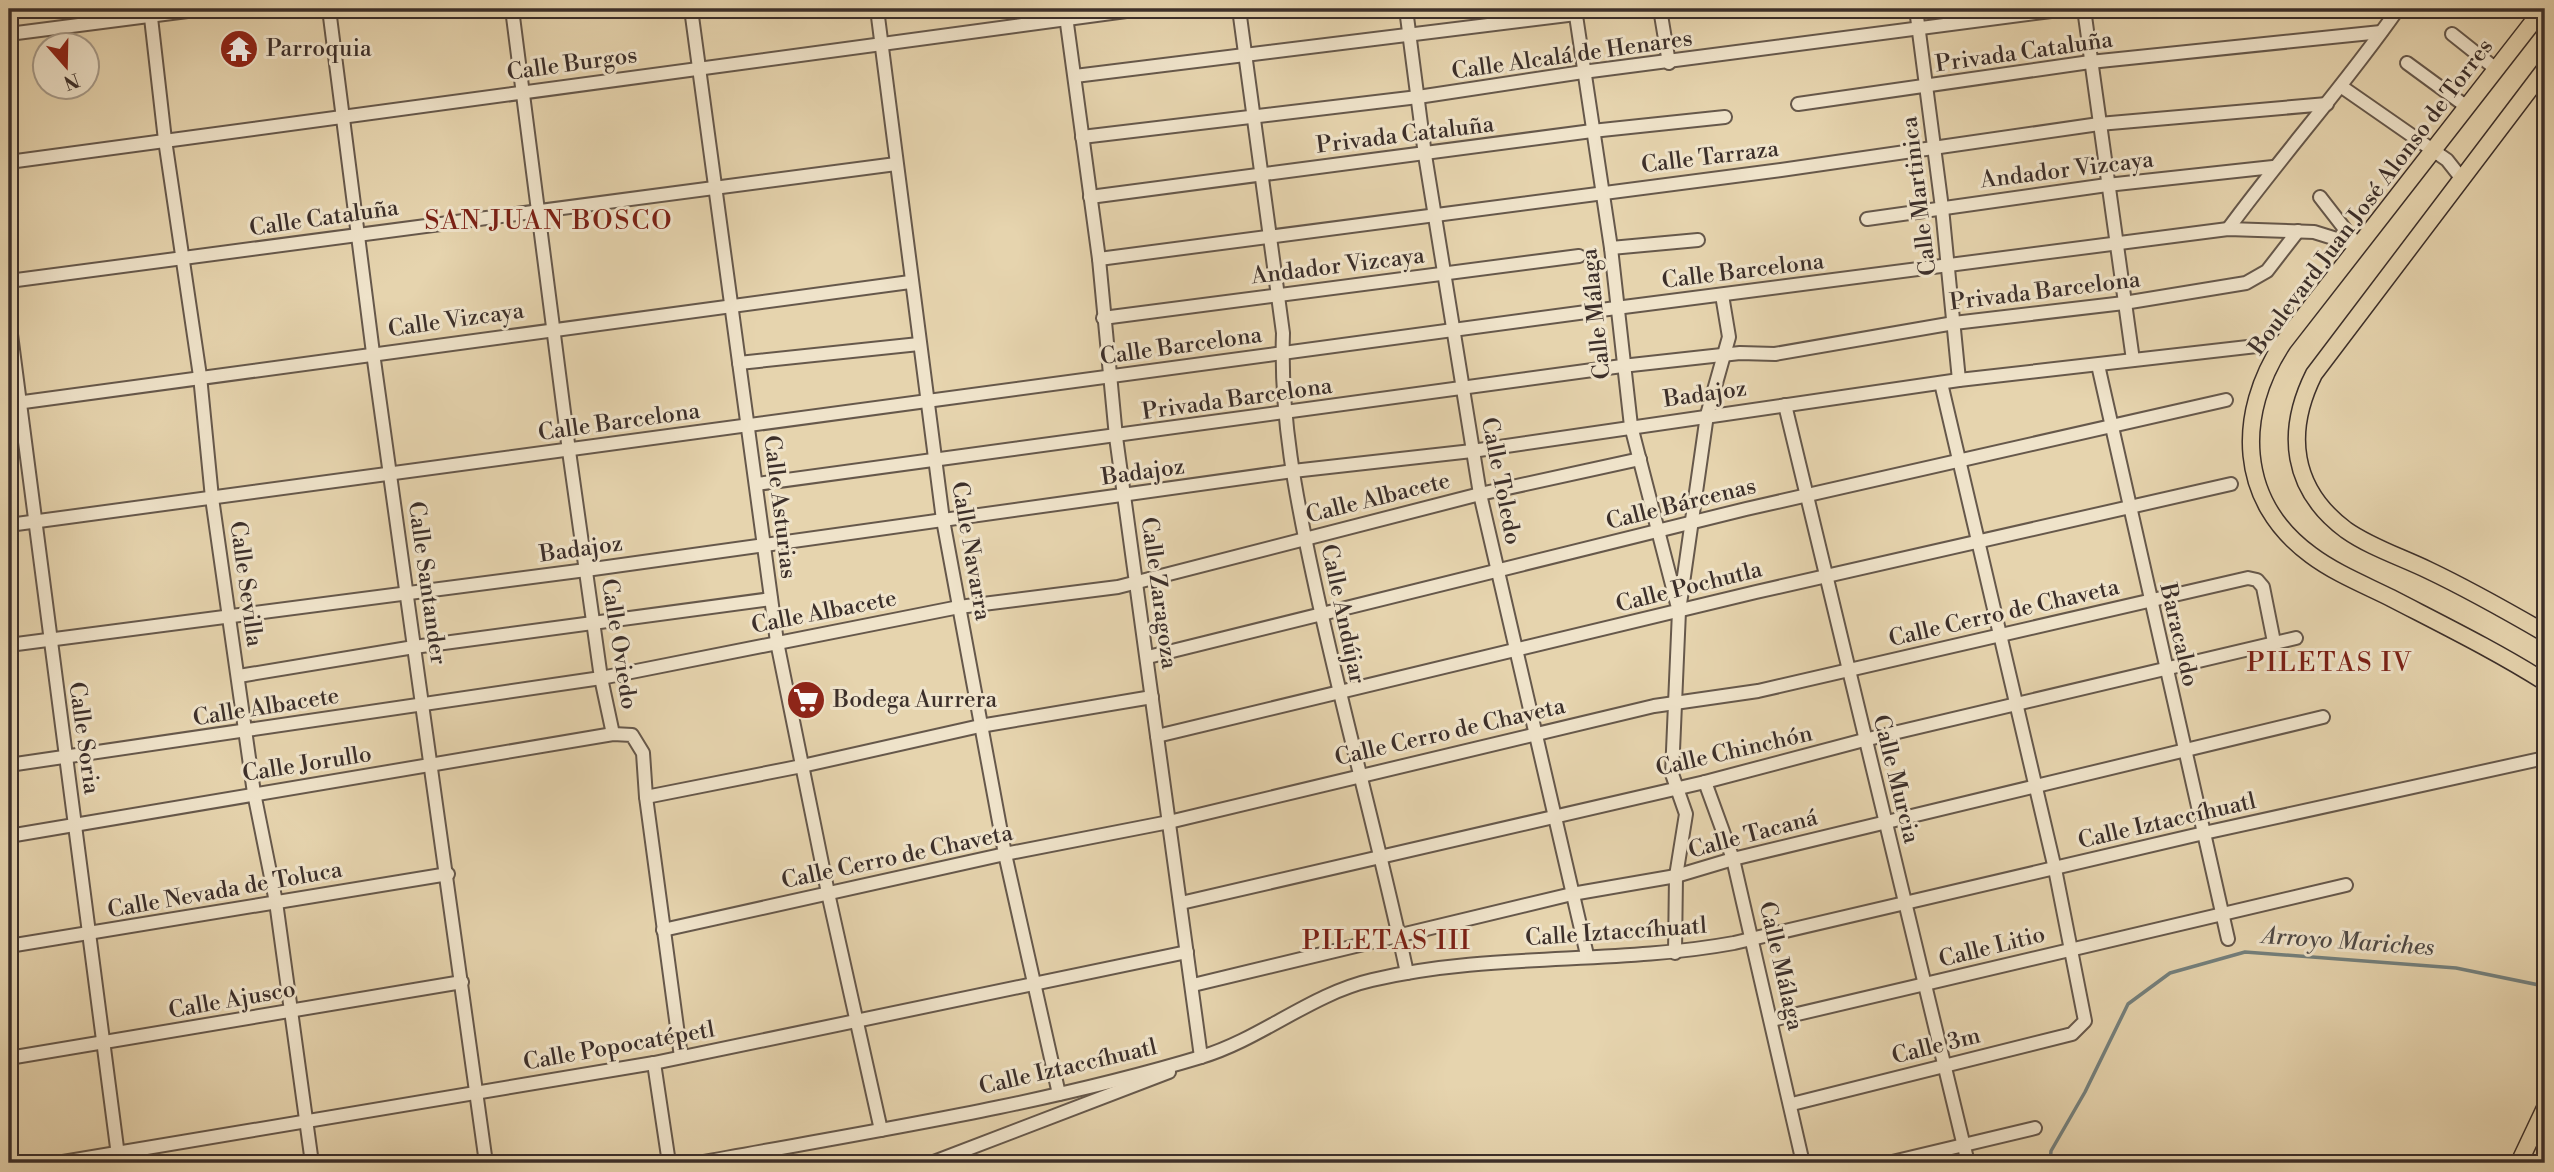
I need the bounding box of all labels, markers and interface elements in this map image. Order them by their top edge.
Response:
street label: Calle Alcalá de Henares [1450,24,1694,86]
street label: Privada Cataluña [1933,26,2115,78]
temple icon: Parroquia [218,28,260,70]
north arrow [32,32,102,102]
street label: Boulevard Juan José Alonso de Torres [2242,33,2499,361]
place label: Parroquia [266,35,372,63]
street label: Calle Burgos [505,41,639,87]
text: N [60,67,83,95]
street label: Privada Cataluña [1314,110,1496,160]
street label: Calle Martinica [1895,114,1943,277]
street label: Calle Tarraza [1640,135,1781,179]
street label: Andador Vizcaya [1978,145,2156,195]
street label: Calle Cataluña [248,194,401,242]
district label: SAN JUAN BOSCO [425,205,673,237]
street label: Andador Vizcaya [1249,241,1427,291]
street label: Calle Málaga [1575,247,1617,381]
street label: Calle Barcelona [1660,247,1826,295]
street label: Privada Barcelona [1948,265,2142,317]
street label: Calle Vizcaya [386,297,526,343]
street label: Calle Barcelona [1098,321,1264,371]
street label: Privada Barcelona [1140,372,1334,426]
street label: Badajoz [1661,374,1748,414]
street label: Calle Barcelona [536,397,702,447]
street label: Calle Toledo [1475,415,1527,547]
street label: Calle Asturias [757,434,803,580]
street label: Badajoz [1099,452,1186,492]
street label: Calle Albacete [1303,467,1453,529]
street label: Calle Bárcenas [1603,472,1759,536]
street label: Calle Navarra [945,479,997,623]
street label: Calle Santander [402,500,452,666]
street label: Calle Zaragoza [1134,515,1184,671]
street label: Calle Sevilla [223,519,269,649]
street label: Badajoz [537,529,624,569]
street label: Calle Andújar [1315,542,1371,687]
street label: Calle Pochutla [1613,555,1765,619]
street label: Calle Cerro de Chaveta [1886,573,2122,653]
street label: Calle Oviedo [595,577,643,711]
street label: Baracaldo [2153,580,2204,689]
street label: Calle Albacete [749,584,899,640]
district label: PILETAS IV [2247,647,2413,679]
supermarket icon: Bodega Aurrera [785,679,827,721]
street label: Calle Soria [62,680,106,796]
street label: Calle Albacete [191,682,341,732]
place label: Bodega Aurrera [832,686,997,714]
street label: Calle Cerro de Chaveta [1332,692,1568,772]
street label: Calle Murcia [1867,712,1926,846]
street label: Calle Chinchón [1653,719,1815,783]
street label: Calle Jorullo [240,740,374,788]
street label: Calle Iztaccíhuatl [2075,787,2259,855]
street label: Calle Tacaná [1685,803,1821,865]
street label: Calle Cerro de Chaveta [779,819,1016,895]
street label: Calle Nevada de Toluca [105,856,345,924]
street label: Calle Málaga [1753,899,1809,1033]
street label: Calle Iztaccíhuatl [1524,912,1708,952]
street label: Calle Litio [1936,920,2048,974]
water label: Arroyo Mariches [2258,921,2435,963]
district label: PILETAS III [1302,925,1472,957]
street label: Calle Ajusco [166,975,298,1025]
street label: Calle Popocatépetl [521,1015,717,1077]
street label: Calle 3m [1889,1021,1983,1071]
street label: Calle Iztaccíhuatl [976,1033,1160,1101]

